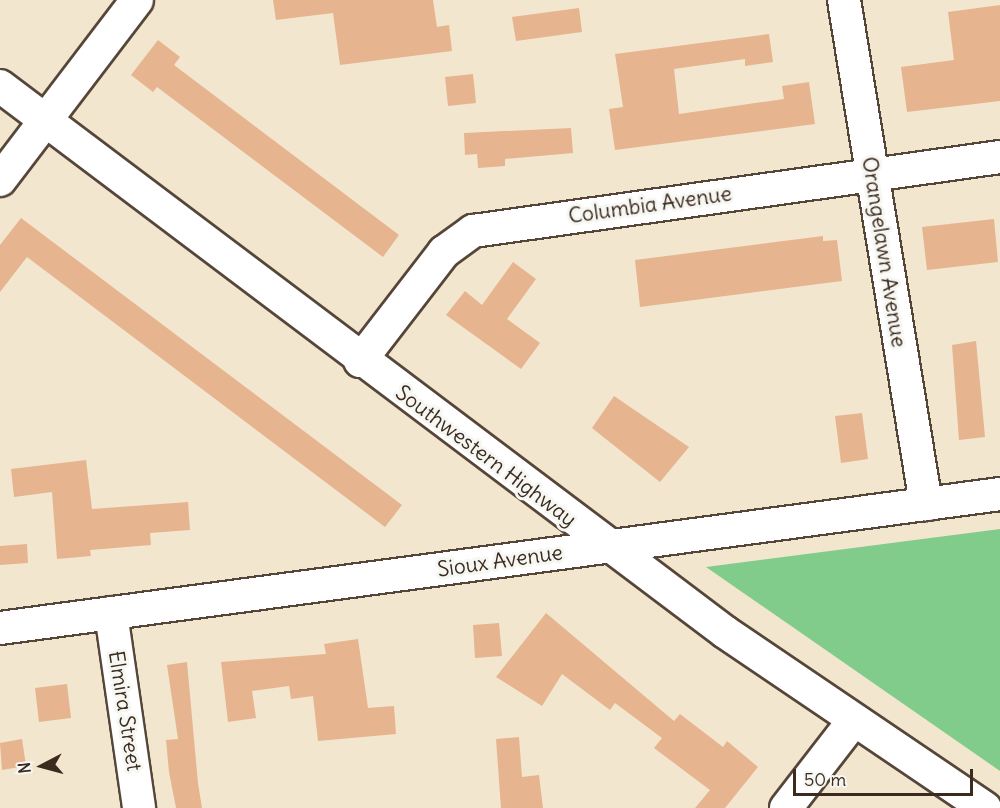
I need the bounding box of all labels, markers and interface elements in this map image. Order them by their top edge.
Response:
street label: Orangelawn Avenue [856,155,912,349]
street label: Columbia Avenue [567,181,733,229]
street label: Southwestern Highway [391,380,581,532]
street label: Sioux Avenue [436,540,564,582]
street label: Elmira Street [103,649,147,773]
north arrow [12,736,72,796]
scale bar [796,757,976,795]
text: N [14,761,35,774]
text: 50 m [804,768,846,791]

